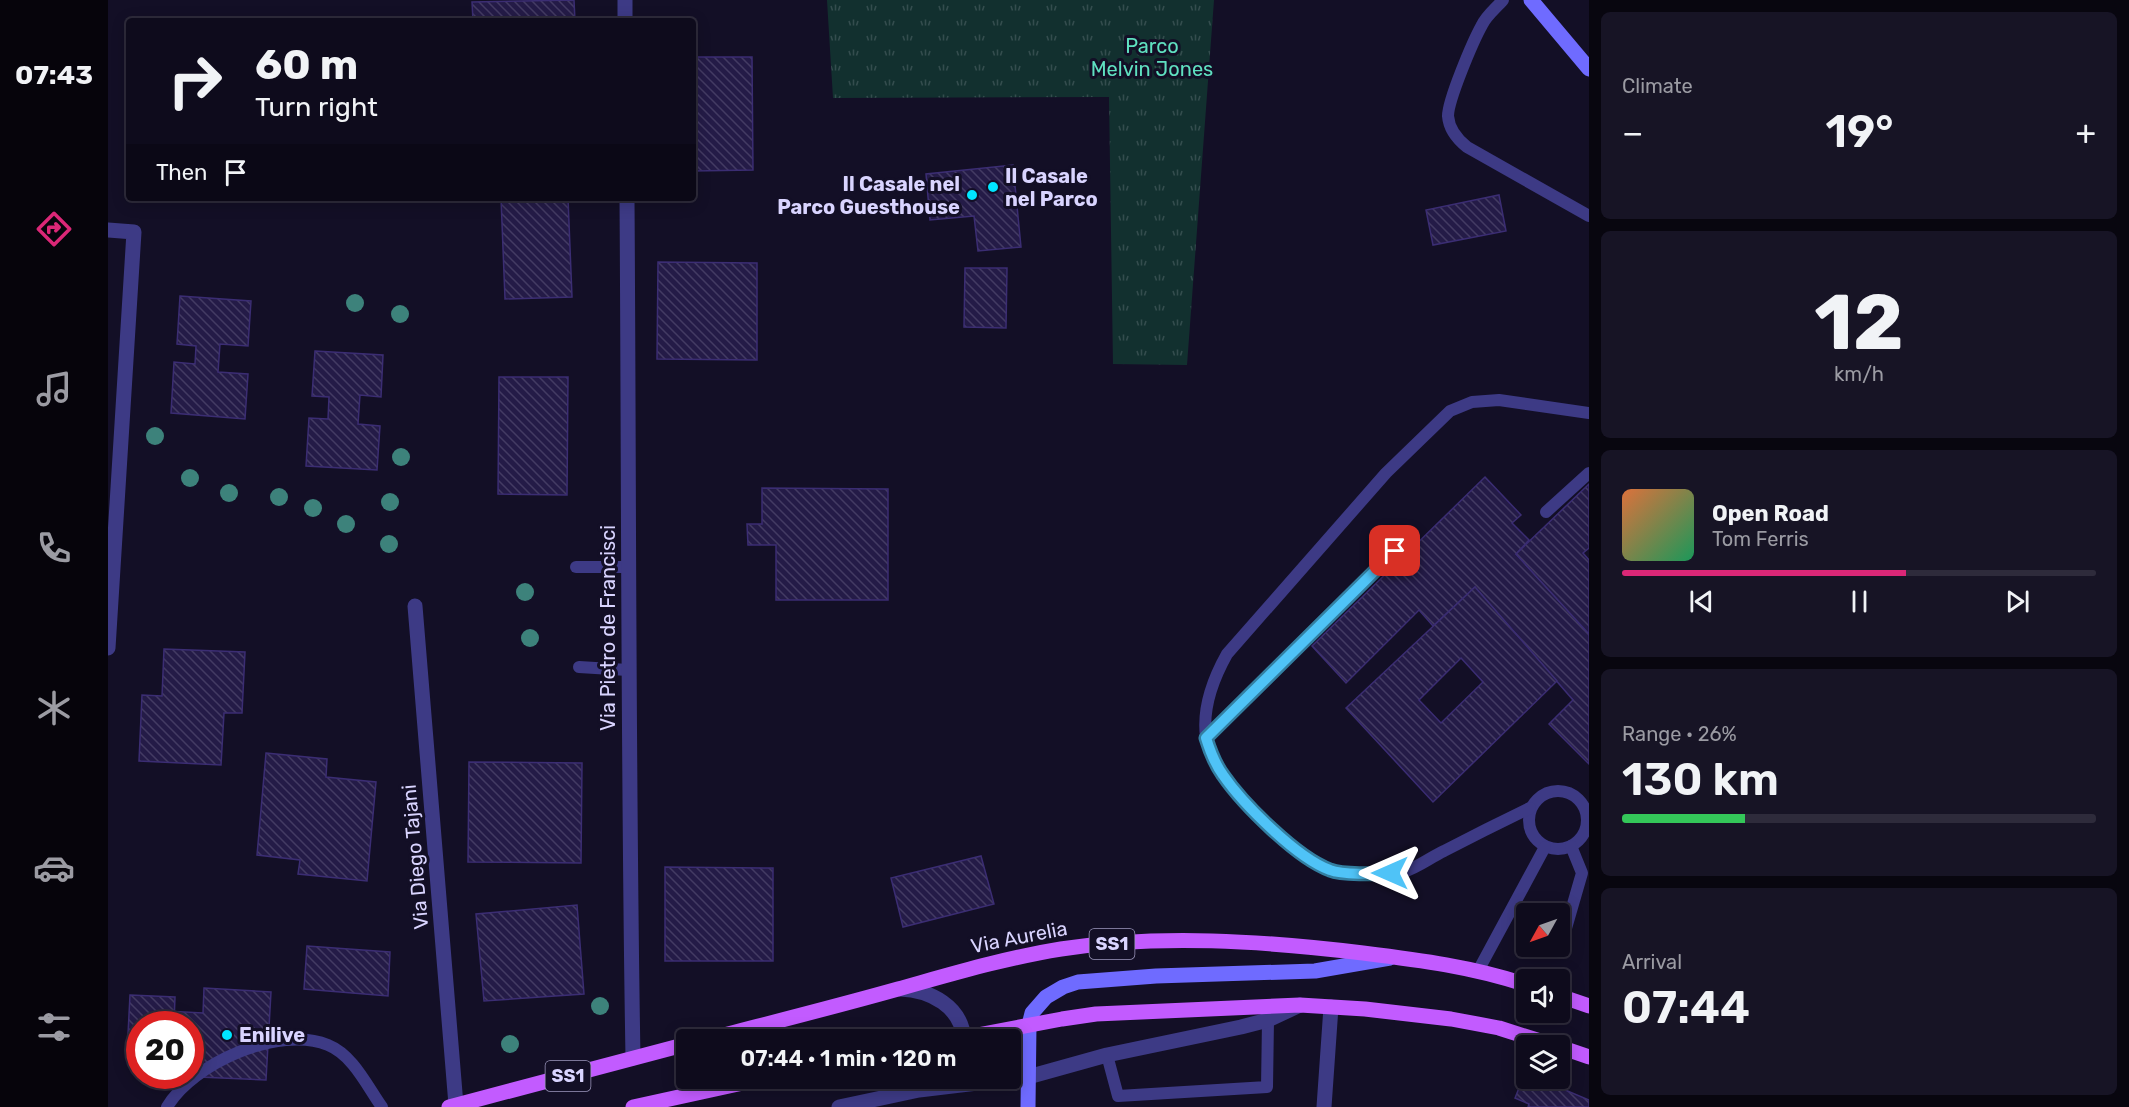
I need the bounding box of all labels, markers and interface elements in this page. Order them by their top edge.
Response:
park label: Parco Melvin Jones [1091,34,1213,81]
text: 60 m [255,40,358,90]
icon: right [156,42,234,120]
text: 07:43 [15,59,93,91]
text: Climate [1622,74,1693,98]
text: Turn right [255,91,378,123]
text: 19° [1825,105,1893,158]
text: − [1622,113,1643,152]
text: + [2075,113,2096,152]
icon: arrive [219,156,252,189]
text: Then [156,159,207,186]
place label: Il Casale nel Parco [1005,164,1098,211]
place label: Il Casale nel Parco Guesthouse [777,172,960,219]
marker: Il Casale nel Parco [986,180,1000,194]
marker: Il Casale nel Parco Guesthouse [965,188,979,202]
icon: directions [33,208,75,250]
text: 12 [1814,276,1904,369]
text: km/h [1834,362,1884,386]
icon: music [33,368,75,410]
text: Open Road [1712,500,1829,527]
street label: Via Pietro de Francisci [596,525,620,731]
pin [1369,525,1420,576]
icon: phone [33,527,75,569]
text: Tom Ferris [1712,527,1809,551]
icon: arrive [1378,534,1411,567]
icon: previous [1685,585,1718,618]
icon: pause [1843,585,1876,618]
icon: next [2001,585,2034,618]
icon: climate [33,687,75,729]
text: Range · 26% [1622,722,1737,746]
text: 130 km [1622,753,1779,806]
street label: Via Diego Tajani [397,783,433,931]
position arrow [1358,841,1422,905]
icon: car [33,847,75,889]
north arrow [1516,903,1570,957]
map controls [1516,903,1570,1089]
street label: Via Aurelia [969,916,1069,958]
road number: SS1 [1090,929,1134,959]
text: Arrival [1622,950,1682,974]
button: sound [1516,969,1570,1023]
text: 07:44 [1622,981,1750,1034]
icon: filters [33,1006,75,1048]
speed limit sign: 20 [126,1011,204,1089]
place label: Enilive [239,1023,305,1047]
marker: Enilive [220,1028,234,1042]
button: layers [1516,1035,1570,1089]
text: 07:44 · 1 min · 120 m [741,1045,956,1072]
road number: SS1 [546,1061,590,1091]

